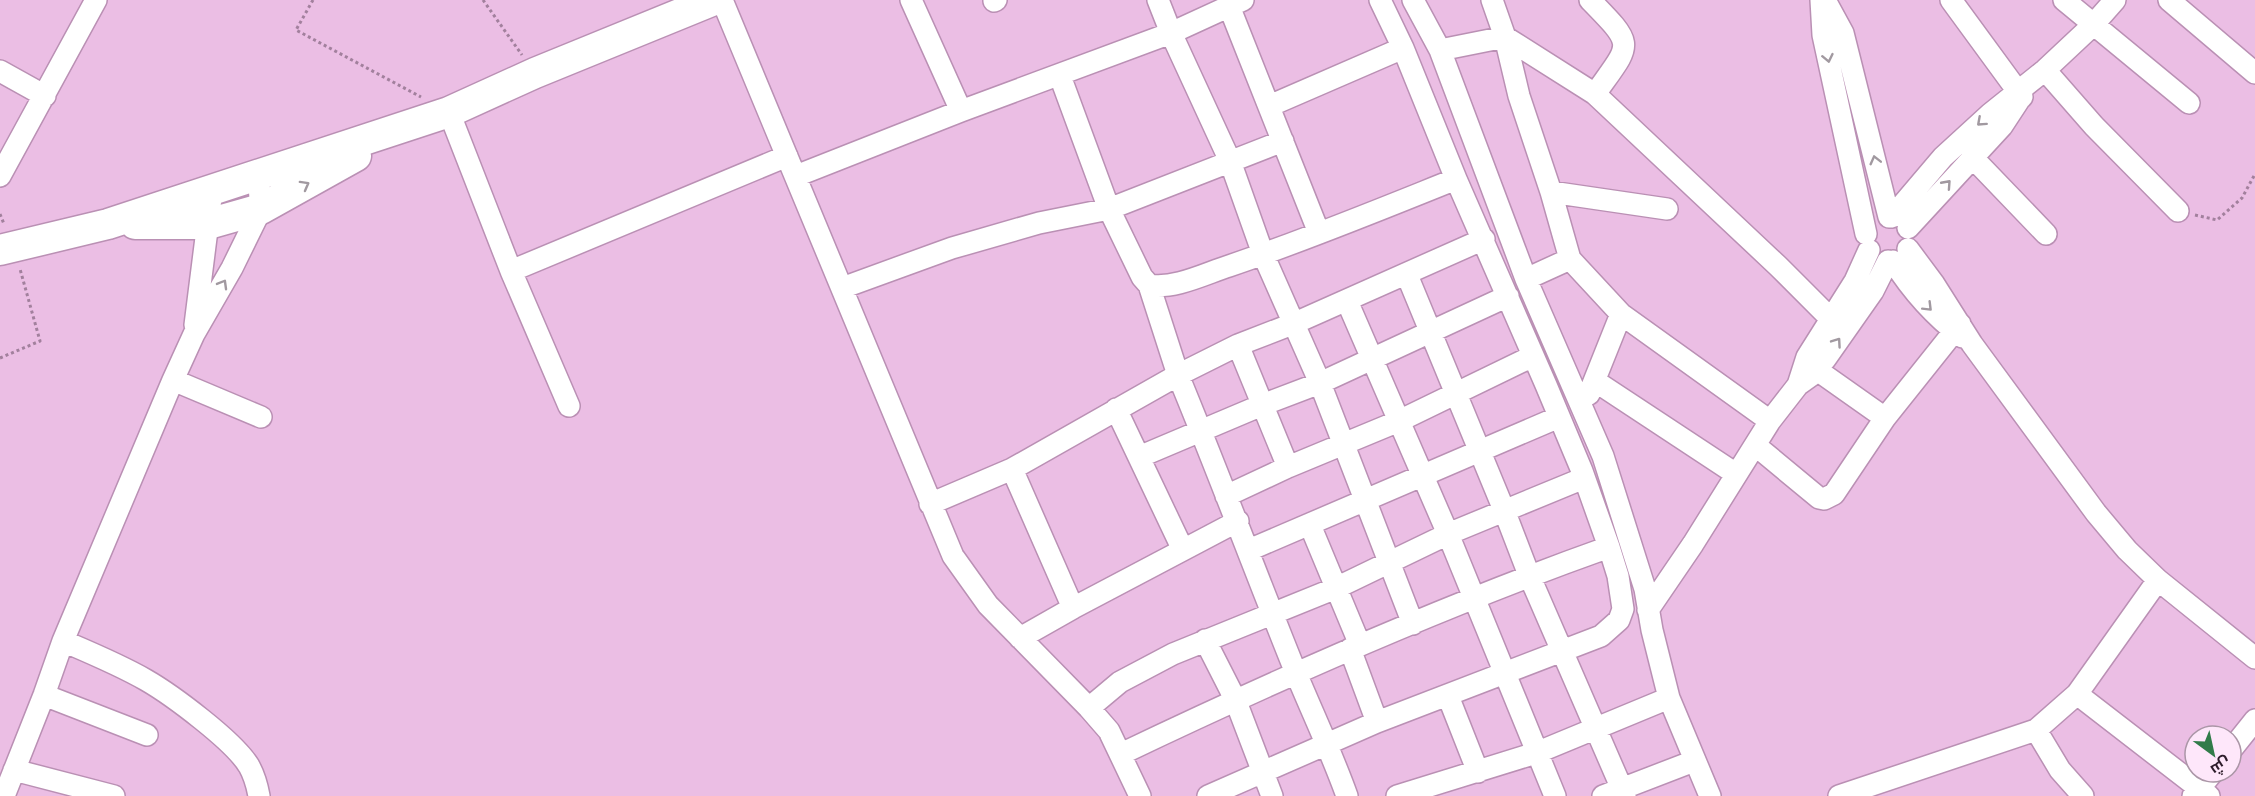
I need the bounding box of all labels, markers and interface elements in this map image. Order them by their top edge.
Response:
one-way arrow [1821,52,1834,62]
one-way arrow [1978,115,1988,126]
one-way arrow [1869,155,1882,165]
one-way arrow [1940,180,1951,191]
one-way arrow [299,181,309,192]
one-way arrow [216,280,228,290]
one-way arrow [1921,300,1931,311]
one-way arrow [1830,338,1841,349]
north arrow [2183,724,2243,784]
text: ش [2207,752,2236,781]

